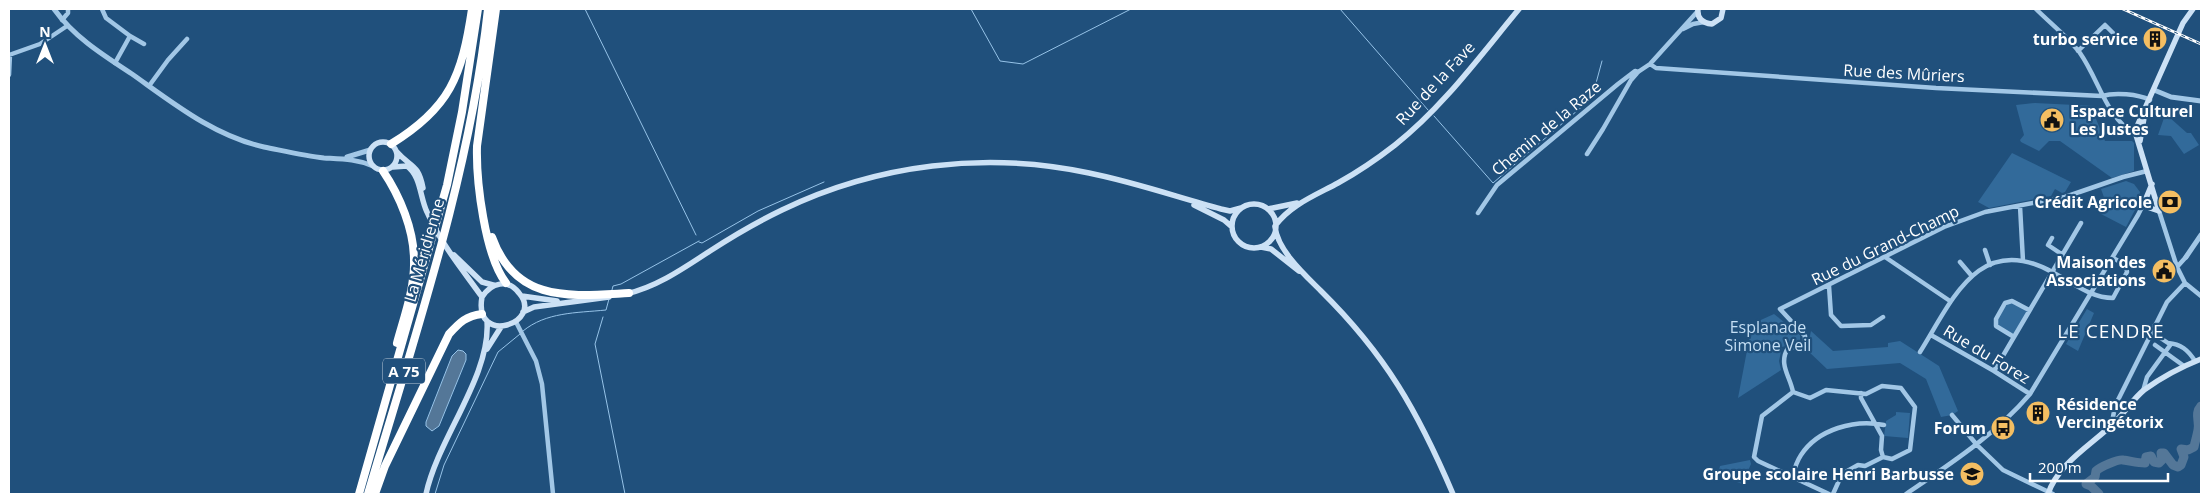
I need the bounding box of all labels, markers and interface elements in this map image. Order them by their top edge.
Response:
north arrow [20,20,70,70]
text: N [39,22,51,41]
building icon: turbo service [2142,26,2168,52]
place label: turbo service [2033,28,2138,50]
street label: Rue de la Fave [1390,36,1480,130]
street label: Rue des Mûriers [1843,59,1965,87]
street label: Chemin de la Raze [1486,76,1606,180]
place label: Espace Culturel Les Justes [2070,100,2193,140]
public building icon: Espace Culturel Les Justes [2039,107,2065,133]
bank icon: Crédit Agricole [2157,189,2183,215]
place label: Crédit Agricole [2034,191,2152,213]
street label: La Méridienne [399,196,449,304]
street label: Rue du Grand-Champ [1807,200,1963,290]
place label: Maison des Associations [2046,251,2146,291]
public building icon: Maison des Associations [2151,258,2177,284]
park label: Esplanade Simone Veil [1725,316,1811,356]
district label: LE CENDRE [2057,318,2165,344]
street label: Rue du Forez [1940,319,2034,389]
road number: A 75 [383,358,425,384]
place label: Résidence Vercingétorix [2056,393,2164,433]
building icon: Résidence Vercingétorix [2025,400,2051,426]
bus stop icon: Forum [1990,415,2016,441]
place label: Forum [1934,417,1986,439]
scale bar [2030,450,2168,482]
text: 200 m [2038,457,2082,477]
school or university icon: Groupe scolaire Henri Barbusse [1959,461,1985,487]
place label: Groupe scolaire Henri Barbusse [1702,463,1954,485]

